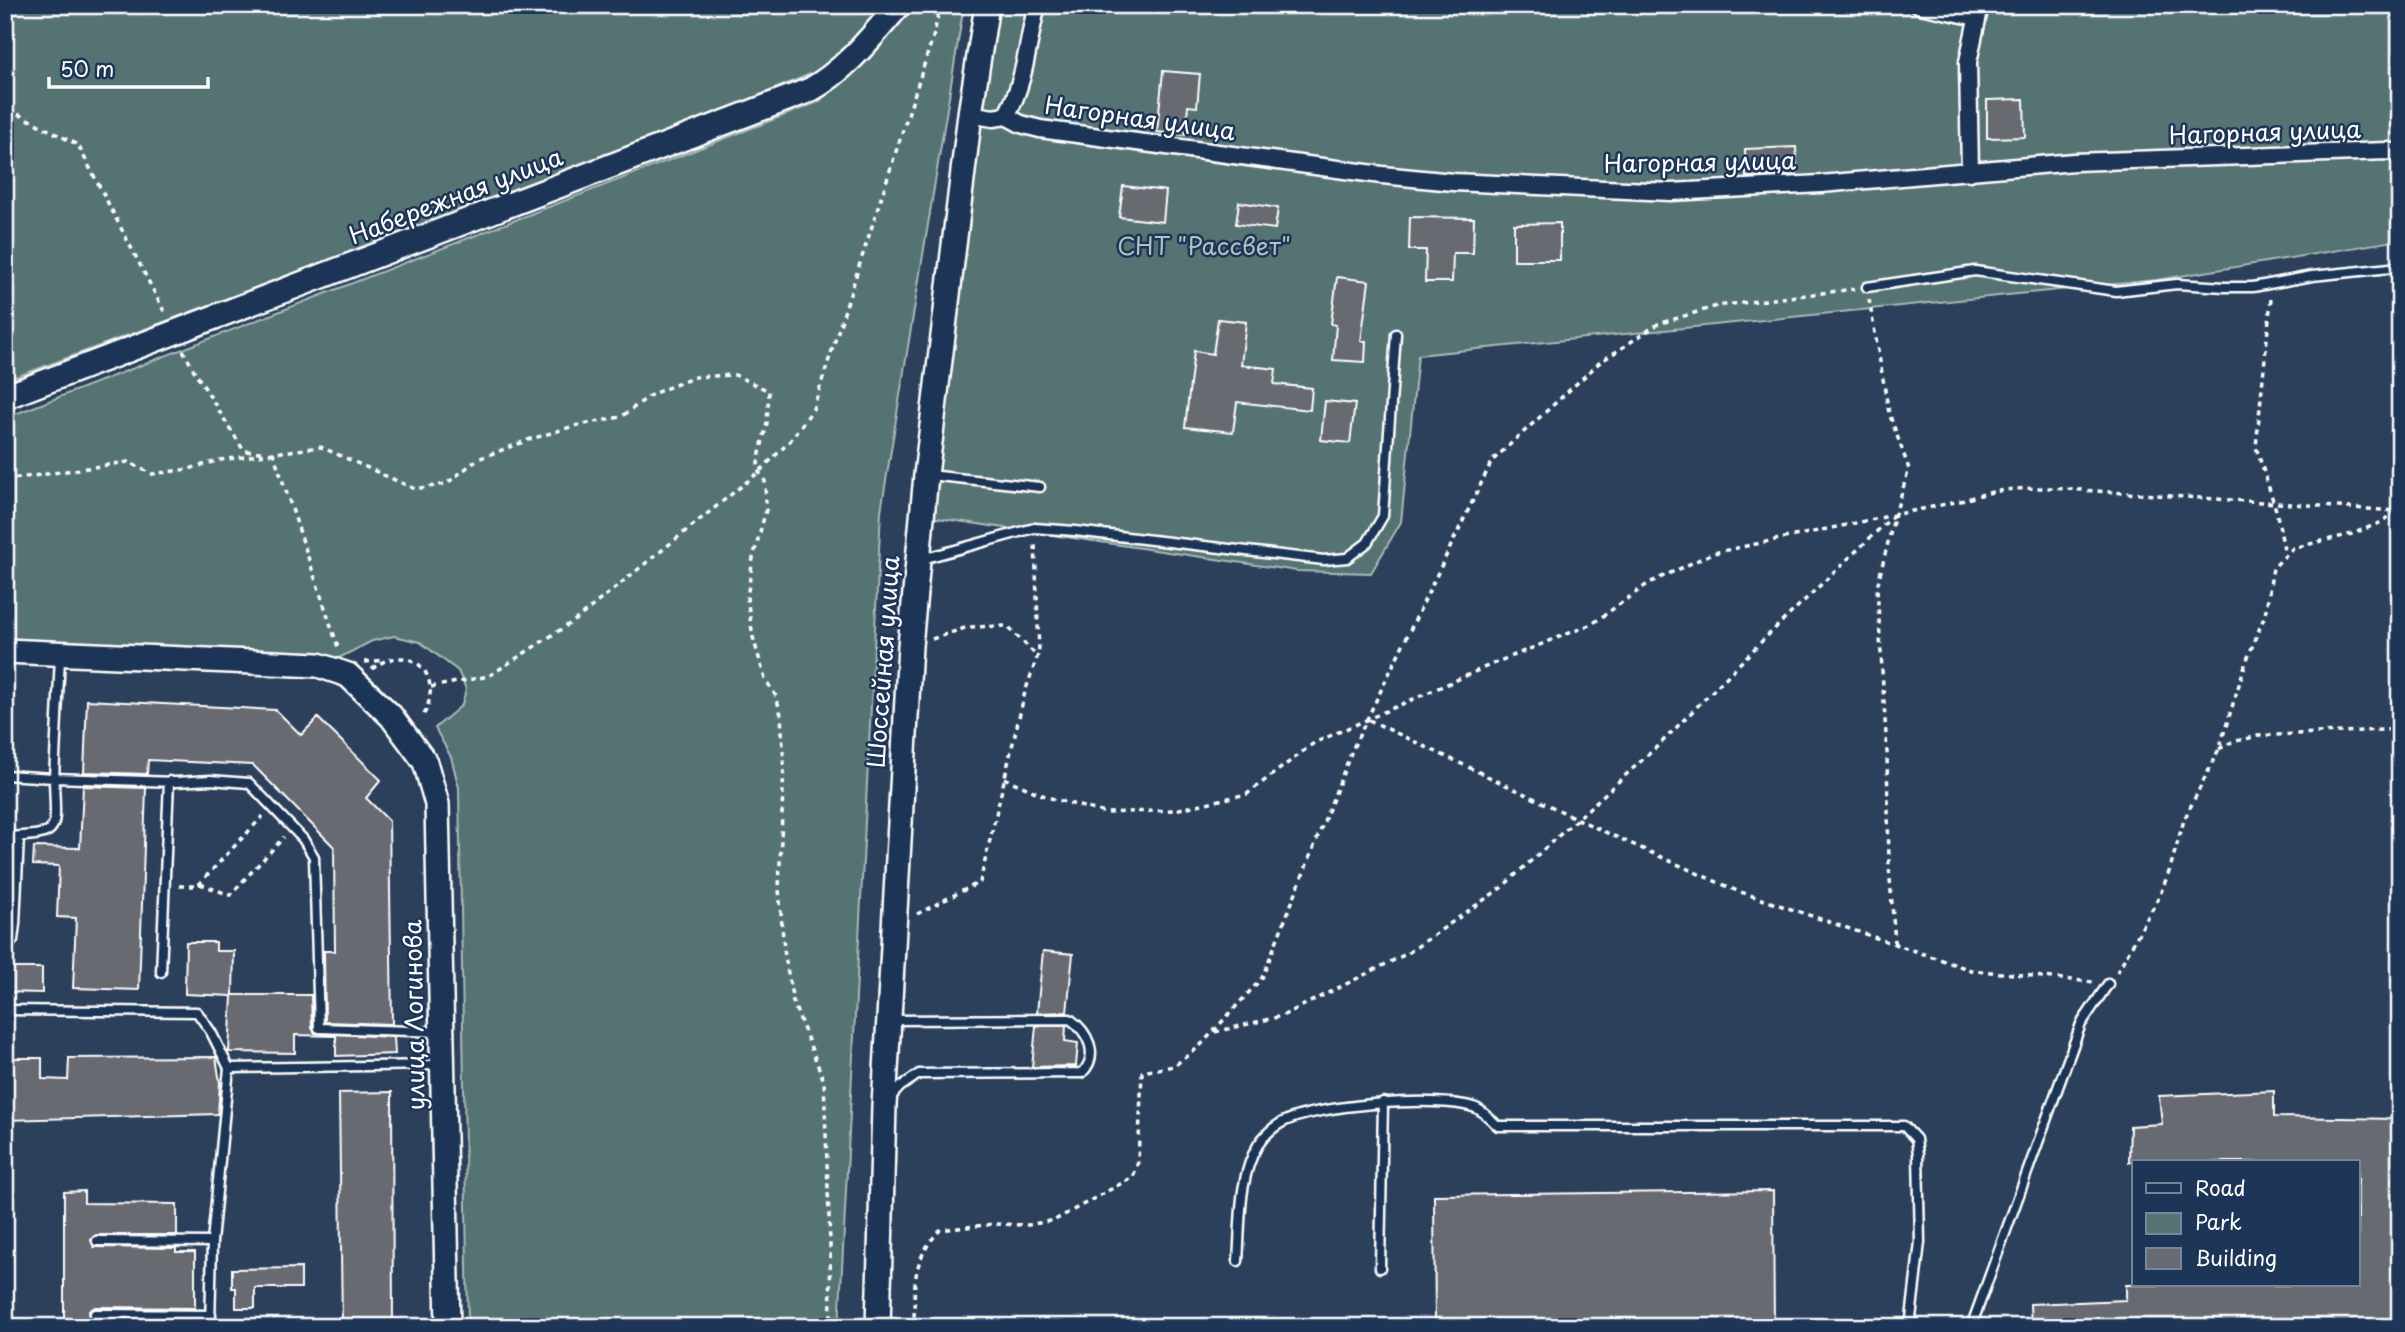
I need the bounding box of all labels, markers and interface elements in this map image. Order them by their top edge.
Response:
scale bar [49,46,208,90]
text: 50 m [60,52,114,84]
street label: Нагорная улица [1043,86,1238,148]
street label: Нагорная улица [2168,110,2362,152]
street label: Набережная улица [343,138,567,252]
street label: Нагорная улица [1604,141,1796,181]
park label: СНТ "Рассвет" [1117,227,1291,263]
street label: Шоссейная улица [857,555,907,769]
street label: улица Логинова [393,919,433,1111]
legend [2132,1160,2360,1286]
text: Road [2195,1171,2246,1203]
text: Park [2195,1205,2242,1237]
text: Building [2195,1241,2277,1273]

